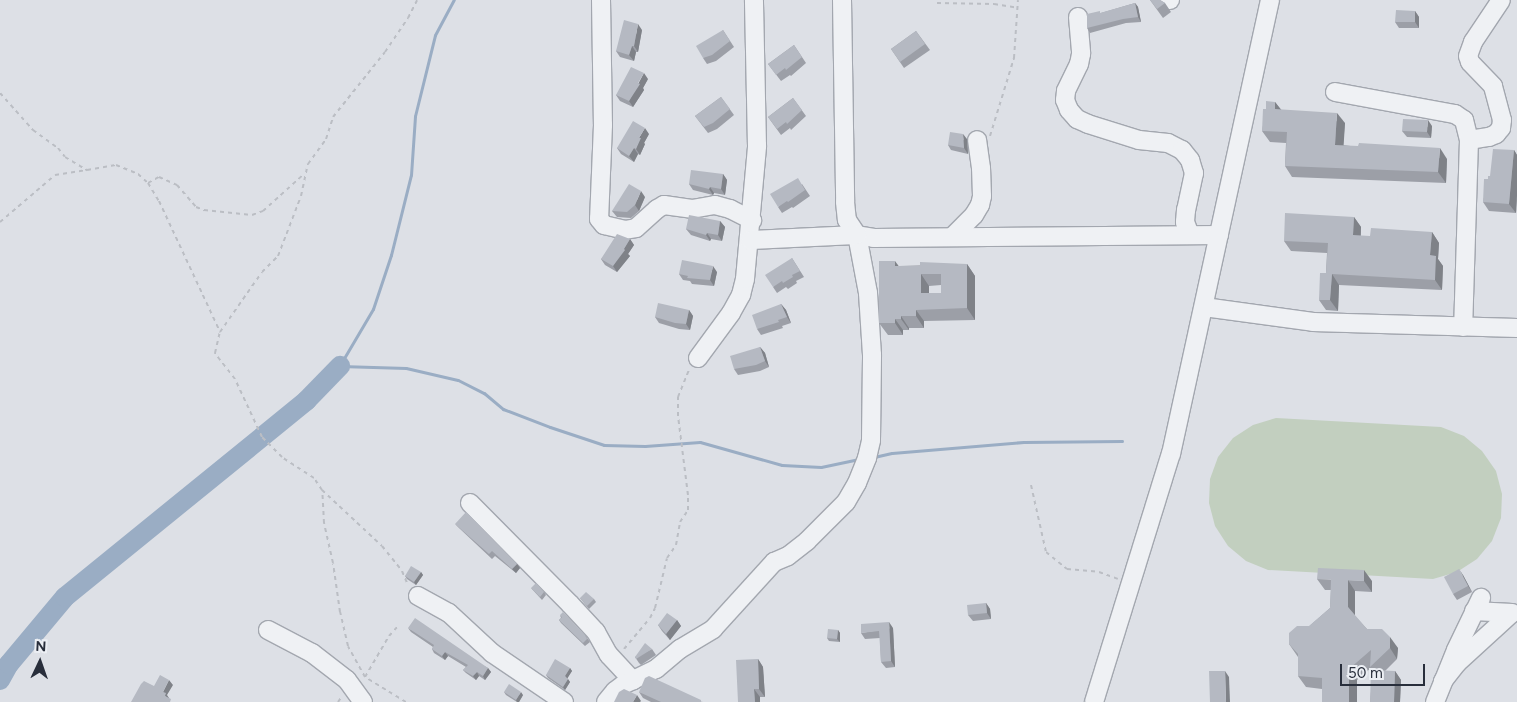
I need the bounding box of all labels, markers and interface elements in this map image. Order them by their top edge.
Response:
north arrow [15,637,65,687]
text: N [35,638,47,655]
scale bar [1342,654,1427,686]
text: 50 m [1348,664,1383,682]

